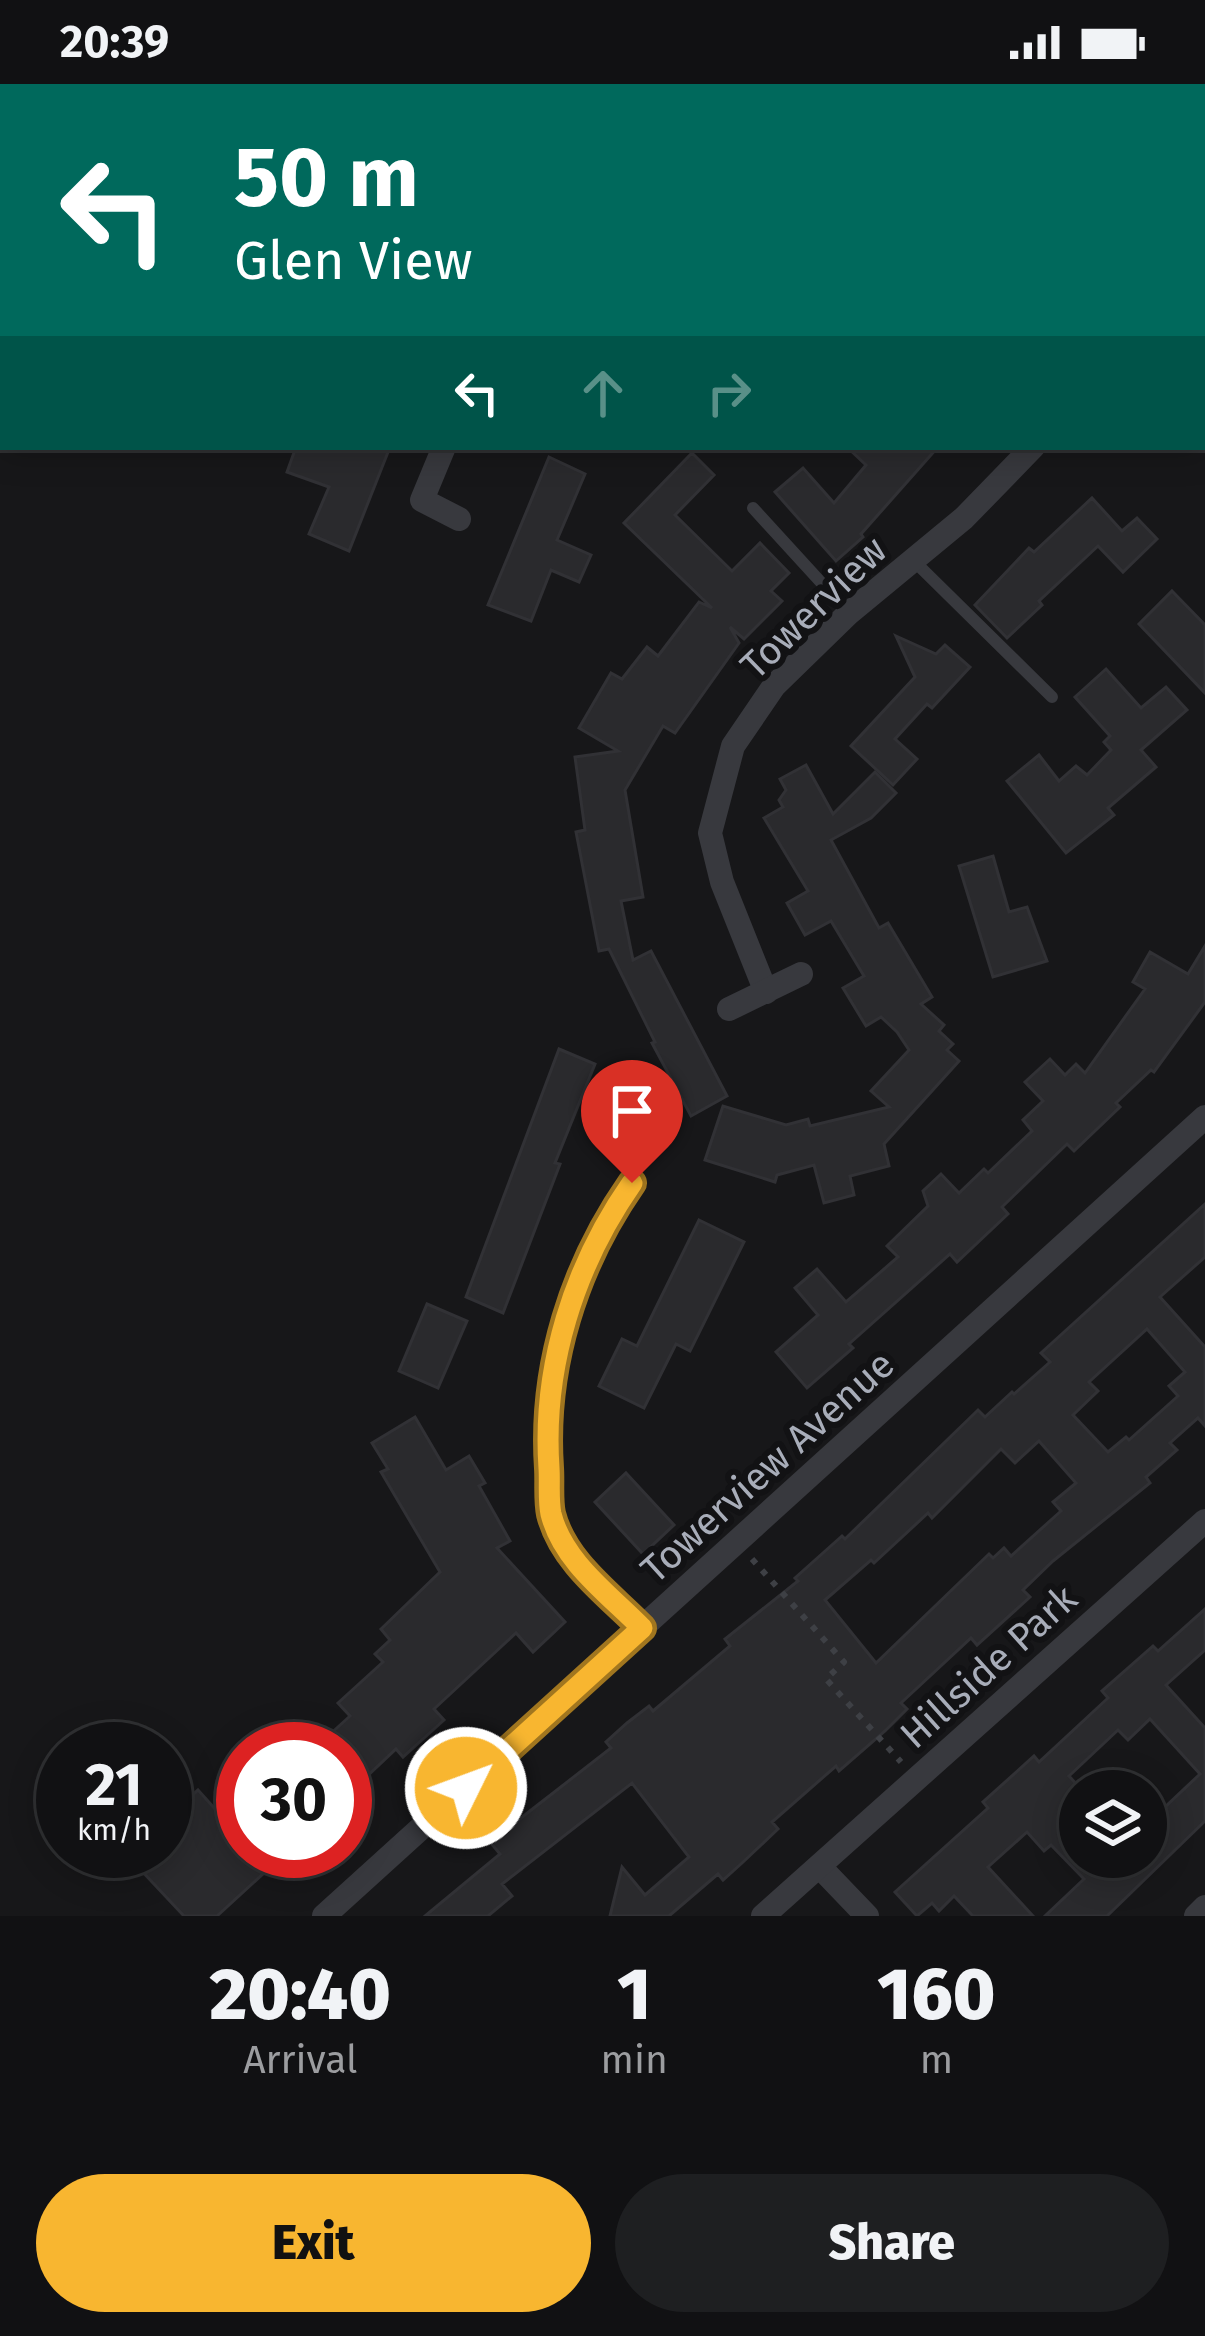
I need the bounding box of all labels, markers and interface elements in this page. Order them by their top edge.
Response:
text: 20:39 [60,15,169,69]
text: 50 m [234,127,419,228]
icon: left [36,132,192,288]
text: Glen View [234,229,472,293]
icon: left [444,360,510,426]
icon: ahead [570,360,636,426]
icon: right [696,360,762,426]
street label: Towerview [731,527,896,688]
pin [581,1060,683,1183]
icon: arrive [599,1078,665,1144]
street label: Towerview Avenue [632,1341,904,1592]
street label: Hillside Park [891,1576,1086,1758]
speed limit sign: 30 [216,1722,372,1878]
position arrow [403,1725,529,1851]
text: 21 [85,1749,143,1821]
map controls [1059,1770,1167,1878]
button: layers [1059,1770,1167,1878]
text: km/h [77,1812,151,1848]
text: 20:40 [210,1952,391,2038]
text: 1 [617,1952,651,2038]
text: 160 [877,1952,995,2038]
text: Arrival [243,2037,357,2083]
text: min [601,2037,668,2083]
text: m [920,2037,953,2083]
button: Exit [36,2174,591,2312]
button: Share [615,2174,1169,2312]

